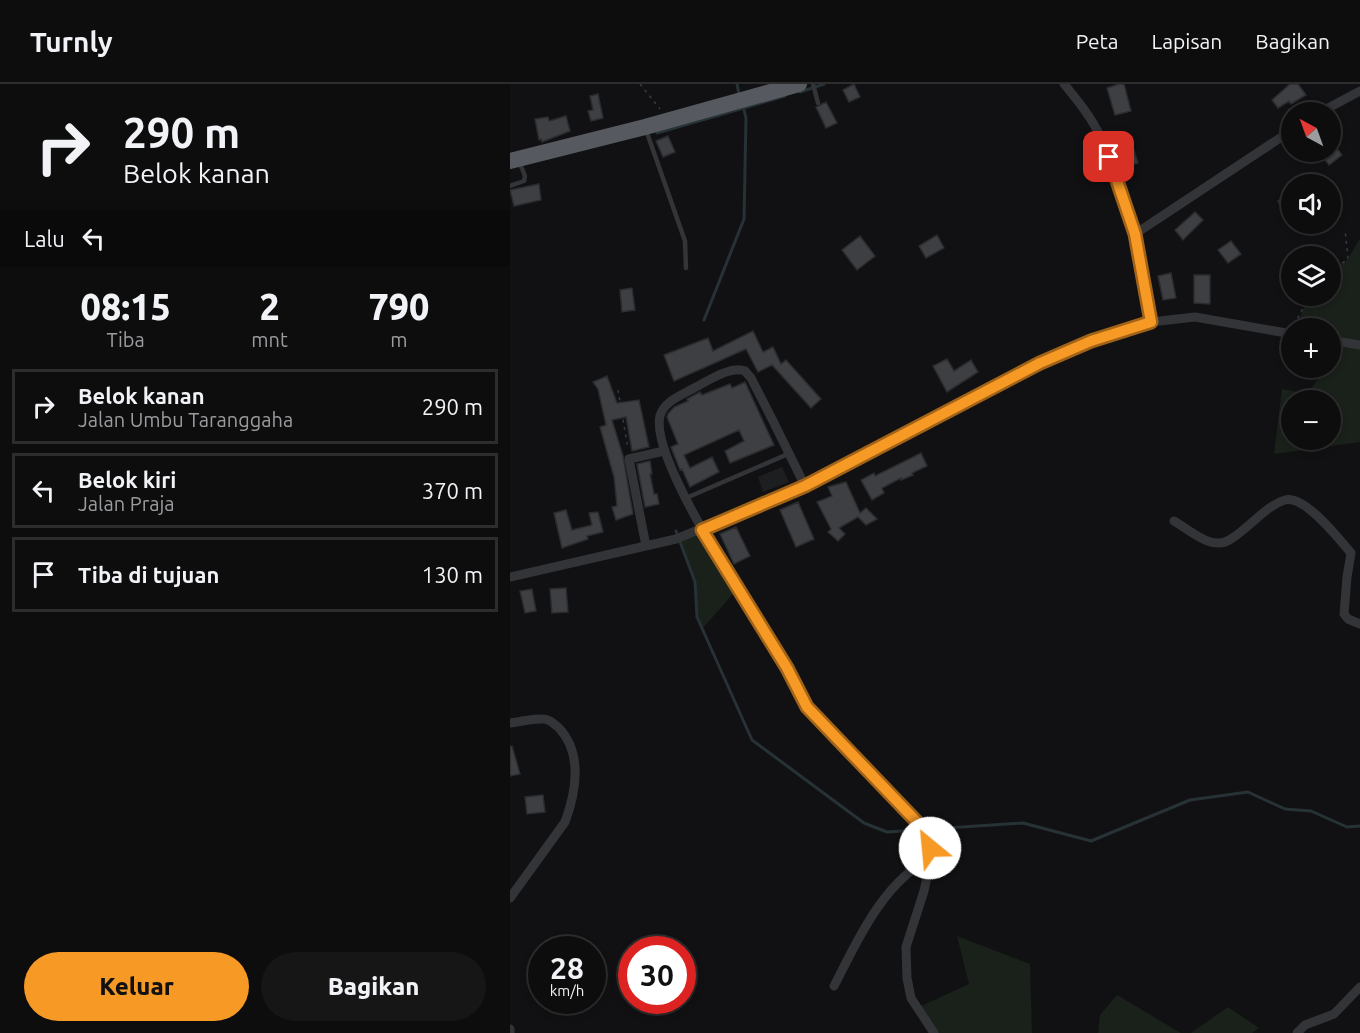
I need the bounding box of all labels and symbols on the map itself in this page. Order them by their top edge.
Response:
north arrow [1281,102,1341,162]
pin [1083,131,1134,182]
position arrow [898,816,962,880]
speed limit sign: 30 [618,936,696,1014]

